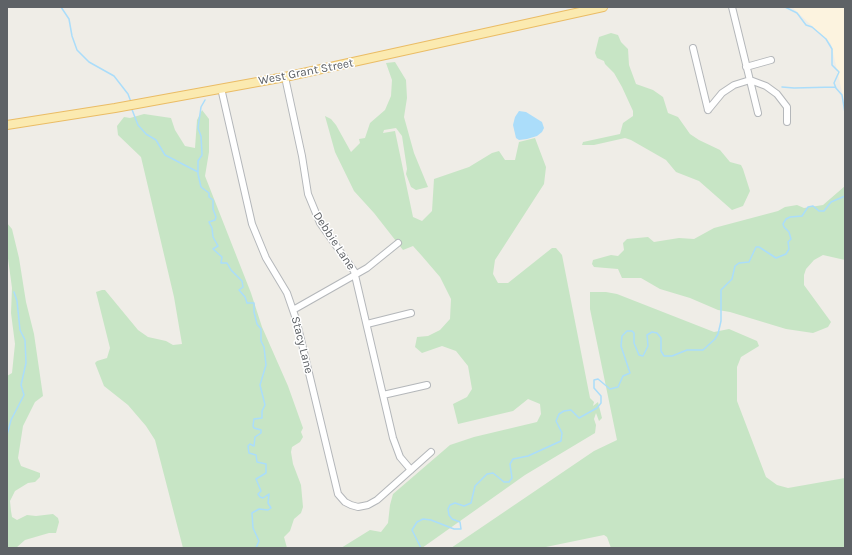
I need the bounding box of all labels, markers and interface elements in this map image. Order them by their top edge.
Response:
street label: West Grant Street [257,56,355,88]
street label: Debbie Lane [310,209,358,273]
street label: Stacy Lane [288,315,316,375]

